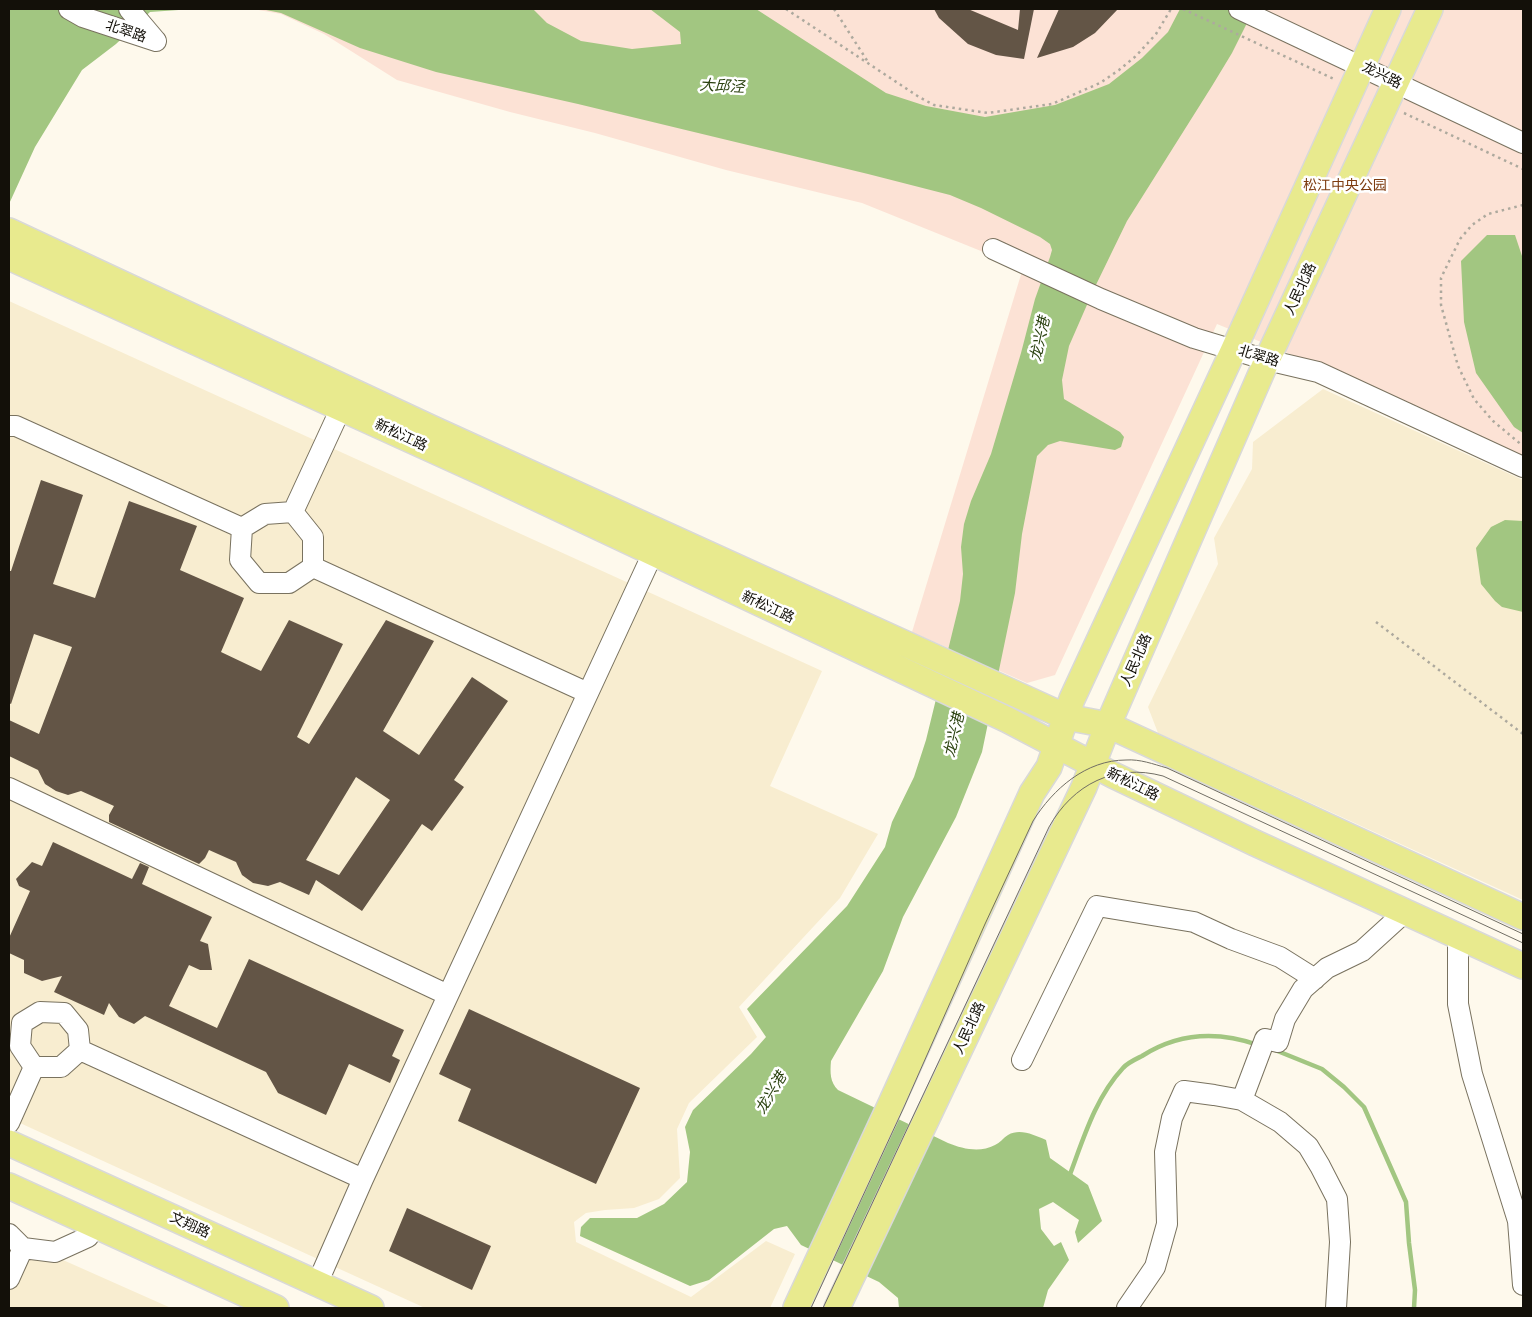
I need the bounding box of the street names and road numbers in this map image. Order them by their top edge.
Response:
street label: 北翠路 [103,16,149,46]
street label: 龙兴路 [1359,58,1405,92]
street label: 人民北路 [1281,260,1319,318]
street label: 北翠路 [1236,342,1282,370]
street label: 新松江路 [372,416,430,454]
street label: 新松江路 [739,588,797,626]
street label: 人民北路 [1117,631,1155,689]
street label: 新松江路 [1104,764,1162,804]
street label: 人民北路 [950,999,988,1057]
street label: 文翔路 [167,1209,213,1241]

